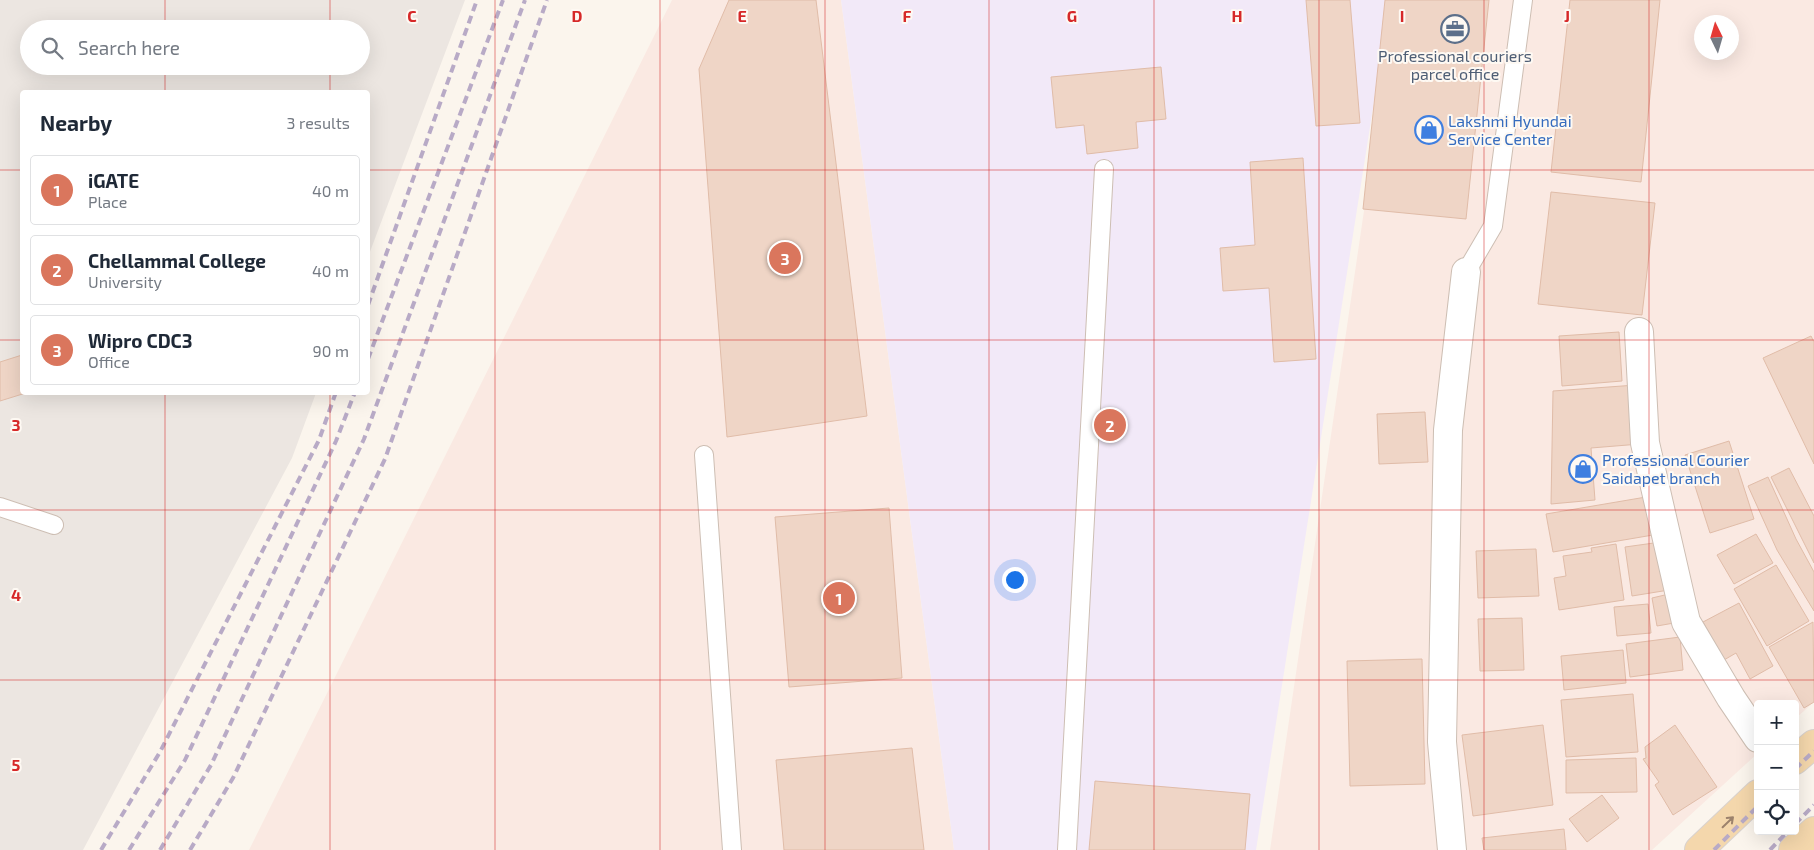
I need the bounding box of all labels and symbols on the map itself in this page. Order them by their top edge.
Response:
text: C [407,6,417,25]
text: D [572,6,583,25]
text: E [737,6,747,25]
text: F [903,6,912,25]
text: G [1067,6,1077,25]
text: H [1231,6,1243,25]
text: I [1400,6,1404,25]
text: J [1564,6,1570,25]
office icon: Professional couriers parcel office [1440,14,1470,44]
north arrow [1694,15,1739,60]
place label: Professional couriers parcel office [1378,46,1532,83]
place label: Lakshmi Hyundai Service Center [1448,111,1572,148]
shop icon: Lakshmi Hyundai Service Center [1414,115,1444,145]
pin: 3 [769,239,801,277]
pin: 2 [1094,406,1126,444]
text: 3 [11,415,21,434]
place label: Professional Courier Saidapet branch [1602,450,1750,487]
shop icon: Professional Courier Saidapet branch [1568,454,1598,484]
your location [1002,567,1028,593]
pin: 1 [823,579,855,617]
text: 4 [11,585,21,604]
text: 5 [12,755,21,774]
one-way arrow [1722,816,1735,828]

